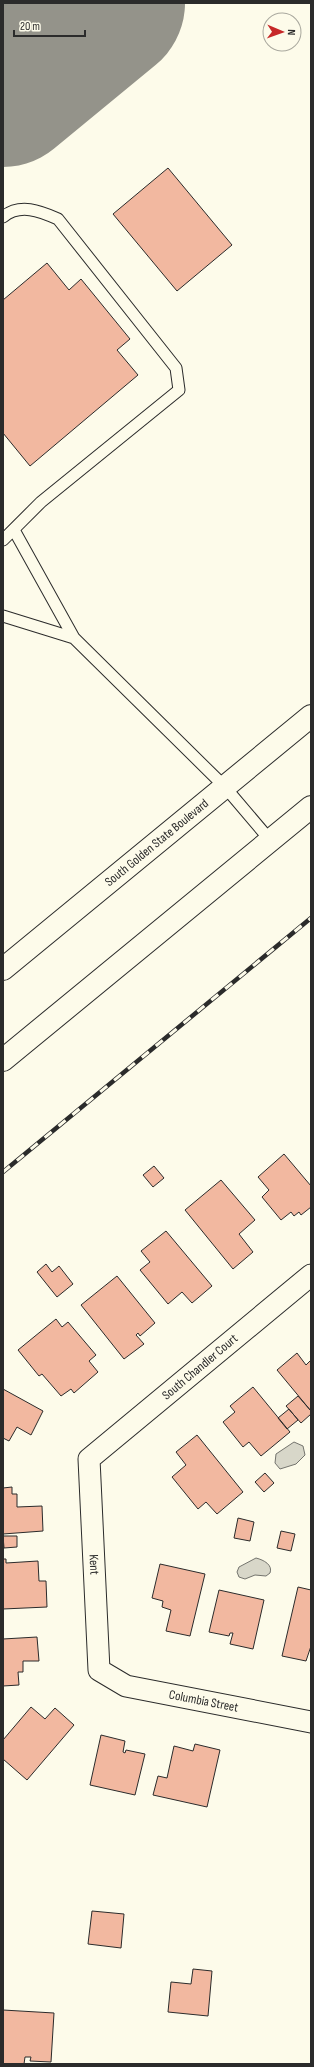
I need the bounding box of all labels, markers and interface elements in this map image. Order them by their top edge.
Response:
scale bar [14,12,85,38]
north arrow [262,12,302,52]
text: 20 m [20,19,40,34]
text: N [285,29,298,36]
street label: South Golden State Boulevard [102,795,212,890]
street label: South Chandler Court [159,1331,241,1403]
street label: Kent [86,1554,102,1575]
street label: Columbia Street [168,1687,240,1716]

